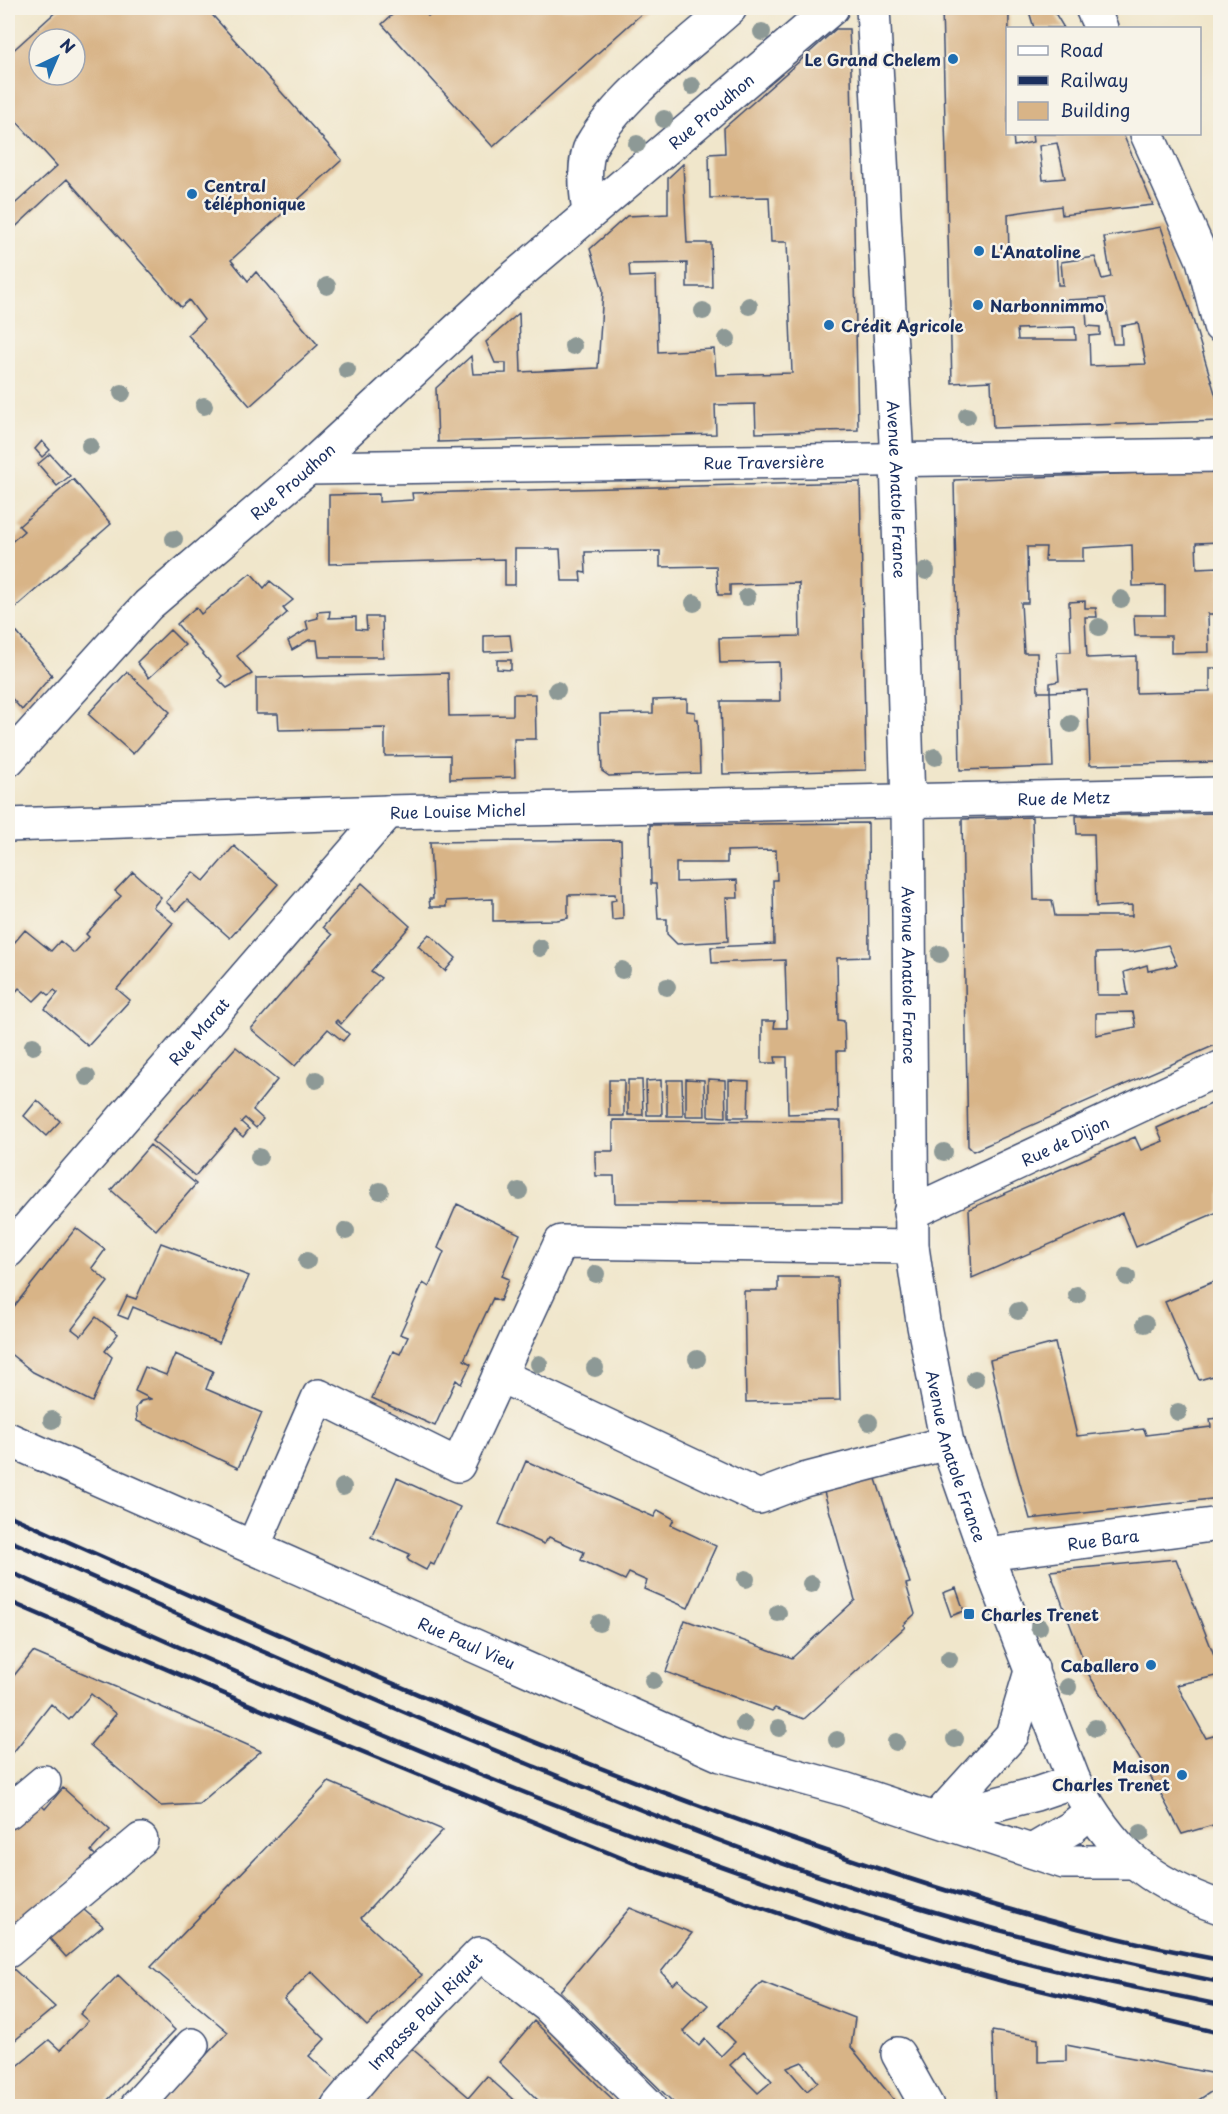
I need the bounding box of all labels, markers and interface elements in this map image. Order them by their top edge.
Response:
north arrow [27,27,87,87]
legend [1006,27,1201,135]
text: N [55,32,81,59]
text: Road [1060,36,1104,63]
place label: Le Grand Chelem [804,47,941,71]
marker: Le Grand Chelem [946,52,960,66]
text: Railway [1060,66,1128,93]
street label: Rue Proudhon [663,67,759,154]
text: Building [1060,96,1130,123]
place label: Central téléphonique [204,173,306,215]
marker: Central téléphonique [185,187,199,201]
place label: L'Anatoline [991,239,1081,263]
marker: L'Anatoline [972,244,986,258]
place label: Narbonnimmo [990,293,1104,317]
marker: Narbonnimmo [971,298,985,312]
place label: Crédit Agricole [841,313,964,337]
marker: Crédit Agricole [822,318,836,332]
street label: Avenue Anatole France [882,400,913,579]
street label: Rue Proudhon [244,437,340,525]
street label: Rue Traversière [703,449,825,474]
street label: Rue de Metz [1017,784,1111,810]
street label: Rue Louise Michel [390,797,526,824]
street label: Avenue Anatole France [897,886,922,1065]
street label: Rue Marat [162,992,235,1070]
street label: Rue de Dijon [1017,1110,1113,1171]
street label: Avenue Anatole France [921,1368,993,1545]
street label: Rue Bara [1066,1523,1140,1555]
place label: Charles Trenet [981,1602,1099,1626]
marker: Charles Trenet [962,1607,976,1621]
street label: Rue Paul Vieu [415,1610,519,1674]
place label: Caballero [1060,1653,1139,1677]
marker: Caballero [1144,1658,1158,1672]
place label: Maison Charles Trenet [1052,1754,1170,1796]
marker: Maison Charles Trenet [1175,1768,1189,1782]
street label: Impasse Paul Riquet [362,1947,488,2074]

